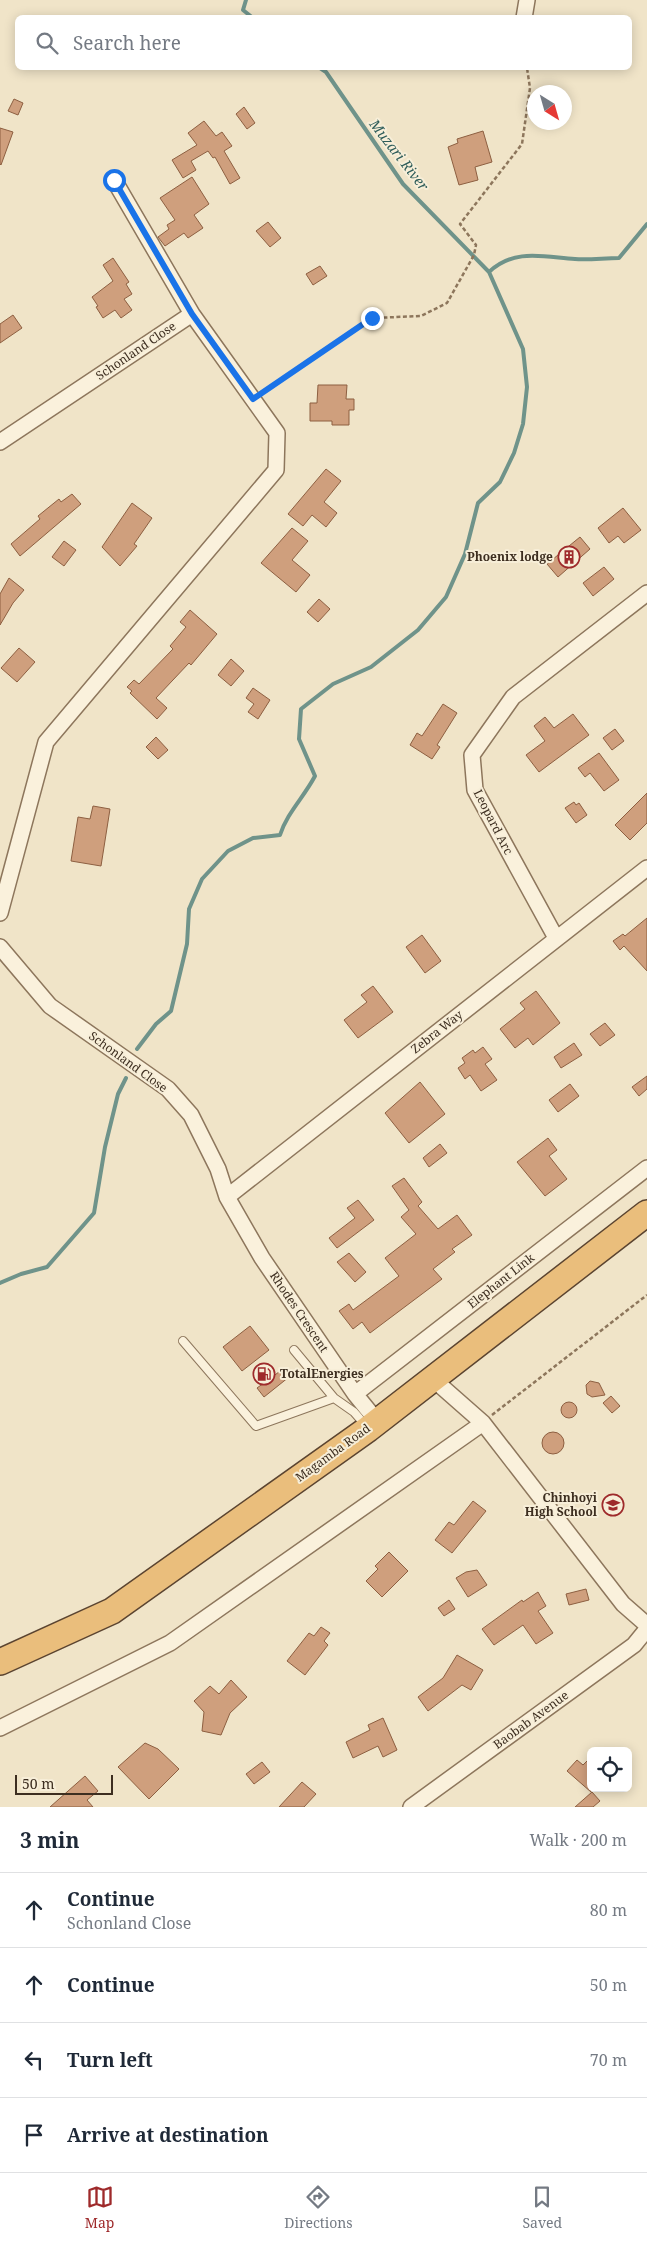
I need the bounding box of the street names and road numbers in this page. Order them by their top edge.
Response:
street label: Schonland Close [92,317,179,384]
street label: Leopard Arc [470,786,517,857]
street label: Zebra Way [407,1006,466,1057]
street label: Schonland Close [86,1027,171,1096]
street label: Elephant Link [464,1249,538,1312]
street label: Rhodes Crescent [266,1268,333,1355]
street label: Magamba Road [292,1419,374,1486]
street label: Baobab Avenue [490,1687,572,1753]

